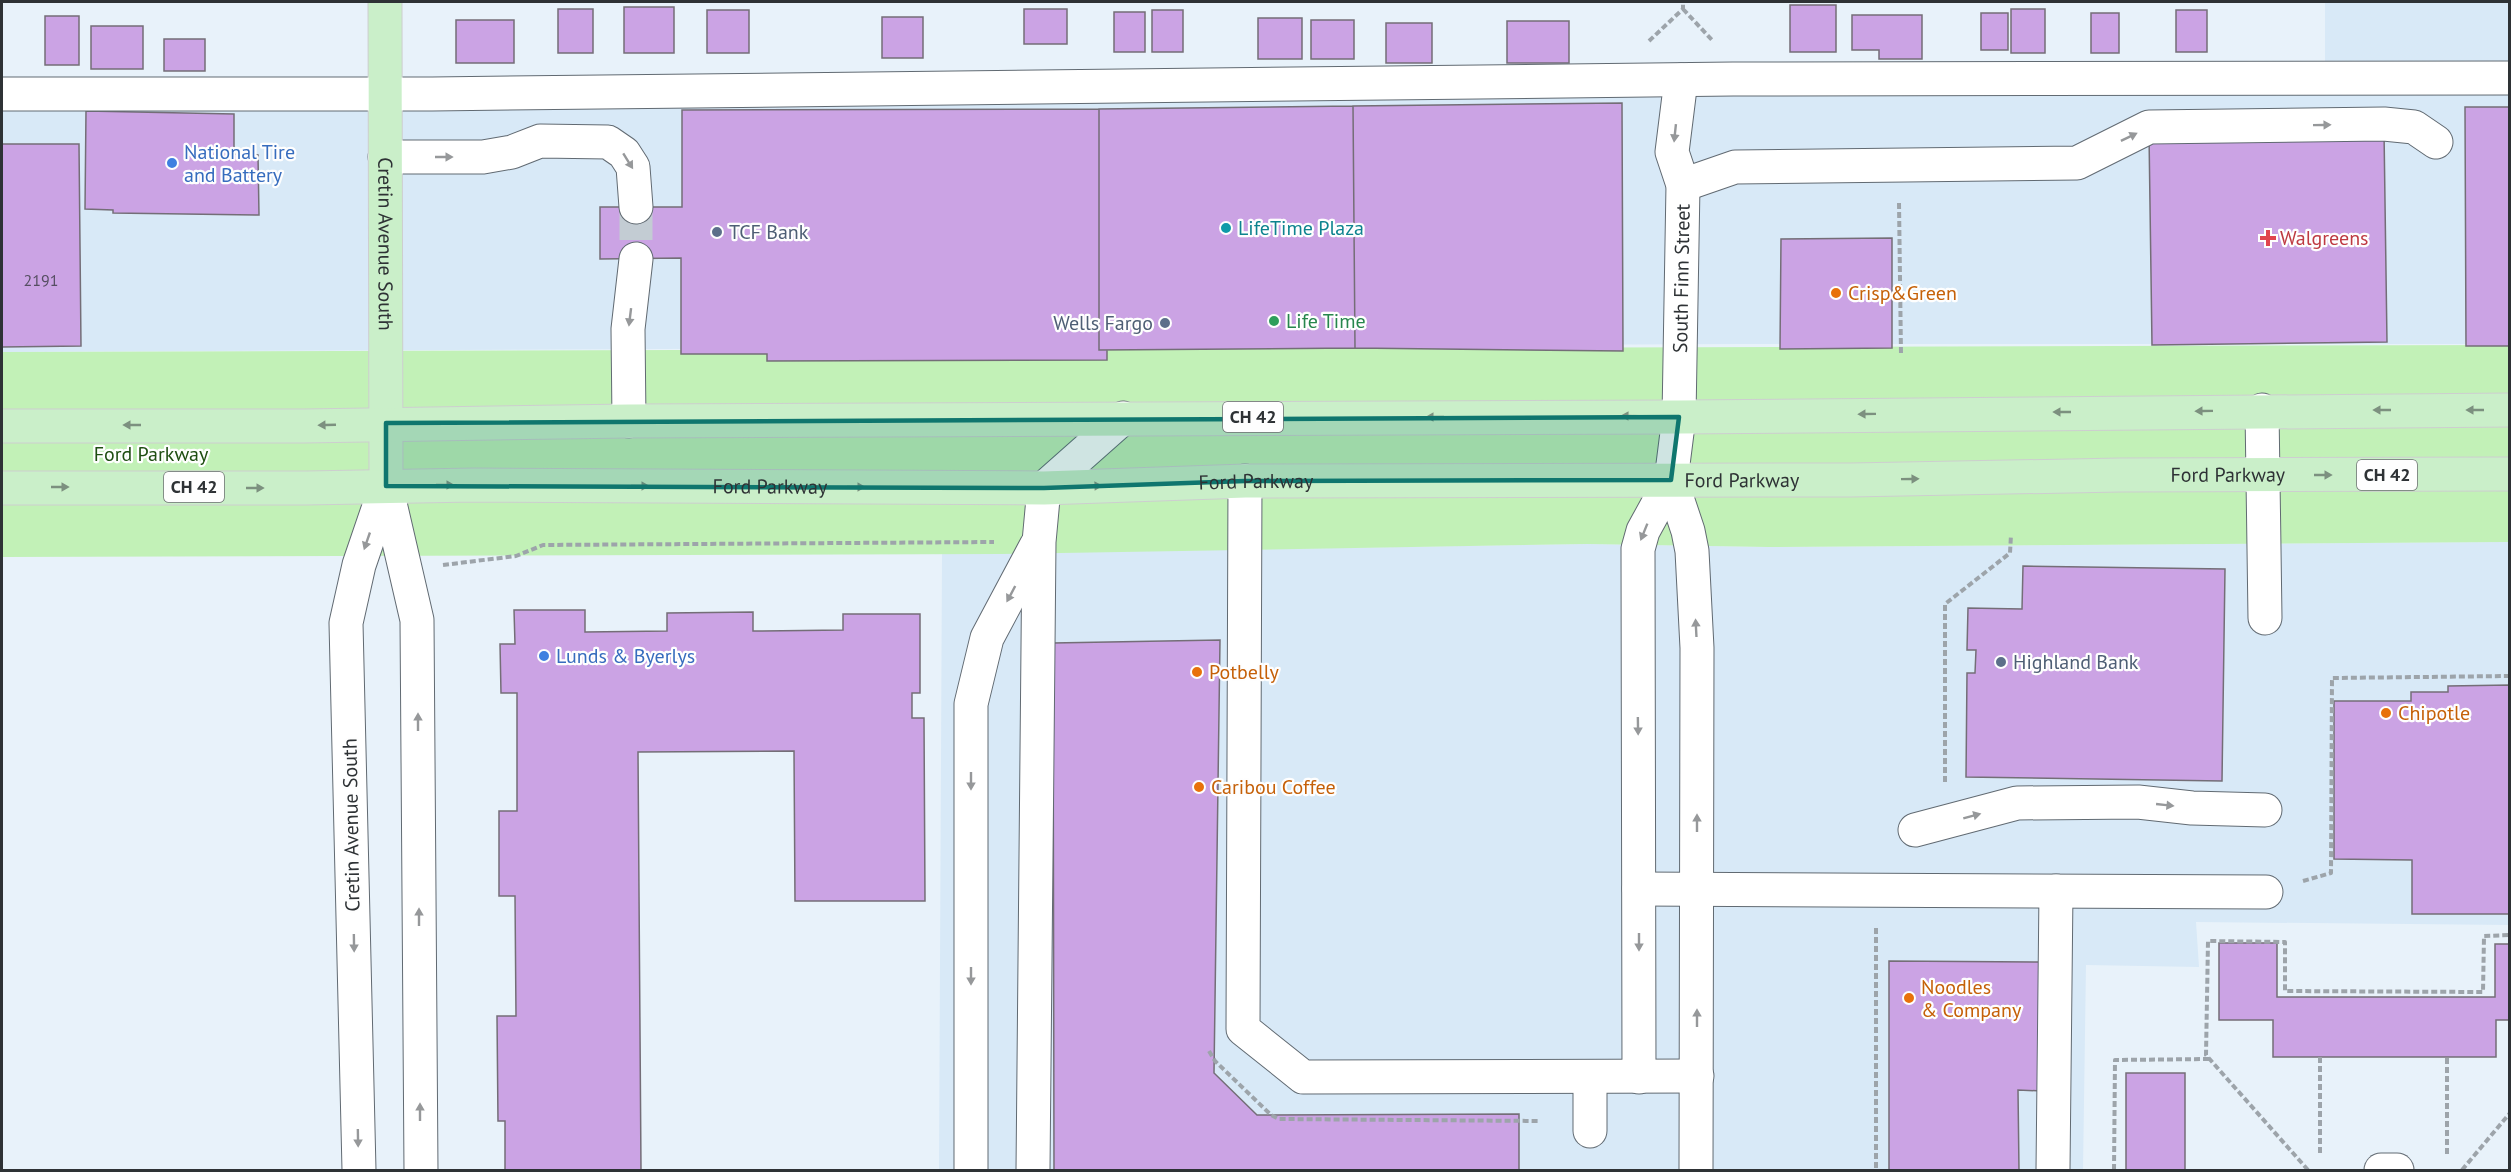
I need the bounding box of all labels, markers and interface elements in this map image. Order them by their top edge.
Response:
one-way arrow [2312,120,2331,130]
one-way arrow [1670,124,1679,143]
one-way arrow [2121,132,2138,142]
place label: National Tire and Battery [184,139,295,188]
one-way arrow [434,152,453,162]
one-way arrow [623,153,633,170]
marker: National Tire and Battery [165,156,179,170]
street label: Cretin Avenue South [372,157,399,331]
street label: South Finn Street [1667,203,1696,353]
place label: LifeTime Plaza [1238,215,1364,241]
place label: TCF Bank [729,219,809,245]
marker: LifeTime Plaza [1219,221,1233,235]
marker: TCF Bank [710,225,724,239]
place label: Walgreens [2280,225,2369,251]
marker: Walgreens [2261,231,2275,245]
house number: 2191 [24,270,58,290]
place label: Crisp&Green [1848,280,1957,306]
marker: Crisp&Green [1829,286,1843,300]
one-way arrow [625,308,634,327]
place label: Life Time [1286,308,1366,334]
place label: Wells Fargo [1053,310,1153,336]
marker: Life Time [1267,314,1281,328]
marker: Wells Fargo [1158,316,1172,330]
road number: CH 42 [1223,402,1283,432]
one-way arrow [2373,405,2392,415]
one-way arrow [2466,405,2485,415]
one-way arrow [2194,406,2213,416]
one-way arrow [2053,407,2072,417]
one-way arrow [1858,410,1877,419]
one-way arrow [1621,411,1640,421]
one-way arrow [1426,412,1445,422]
one-way arrow [123,421,142,430]
one-way arrow [318,421,337,430]
park label: Ford Parkway [94,441,209,467]
road number: CH 42 [2357,460,2417,490]
street label: Ford Parkway [2170,462,2286,488]
street label: Ford Parkway [1684,467,1800,493]
street label: Ford Parkway [1198,468,1314,496]
one-way arrow [2314,470,2333,480]
road number: CH 42 [164,472,224,502]
street label: Ford Parkway [713,473,828,500]
one-way arrow [1900,474,1919,484]
one-way arrow [435,480,454,490]
one-way arrow [630,481,649,491]
one-way arrow [1083,481,1102,491]
one-way arrow [846,482,865,492]
one-way arrow [50,483,69,492]
one-way arrow [245,483,264,492]
one-way arrow [1639,523,1649,541]
one-way arrow [362,532,372,550]
one-way arrow [1006,585,1016,602]
one-way arrow [1692,618,1701,637]
place label: Lunds & Byerlys [556,643,695,669]
marker: Lunds & Byerlys [537,649,551,663]
place label: Highland Bank [2013,649,2139,675]
marker: Highland Bank [1994,655,2008,669]
place label: Potbelly [1209,659,1280,685]
marker: Potbelly [1190,665,1204,679]
place label: Chipotle [2398,700,2470,726]
marker: Chipotle [2379,706,2393,720]
one-way arrow [413,713,422,732]
one-way arrow [1633,716,1643,735]
street label: Cretin Avenue South [336,738,366,912]
one-way arrow [966,771,976,790]
place label: Caribou Coffee [1211,774,1336,800]
marker: Caribou Coffee [1192,780,1206,794]
one-way arrow [2156,800,2175,810]
one-way arrow [1963,811,1981,820]
one-way arrow [1692,813,1702,832]
one-way arrow [414,908,424,927]
one-way arrow [1634,932,1644,951]
one-way arrow [349,934,358,953]
one-way arrow [966,966,976,985]
place label: Noodles & Company [1921,974,2022,1023]
marker: Noodles & Company [1902,991,1916,1005]
one-way arrow [1692,1008,1702,1027]
one-way arrow [416,1103,425,1122]
one-way arrow [354,1128,363,1147]

